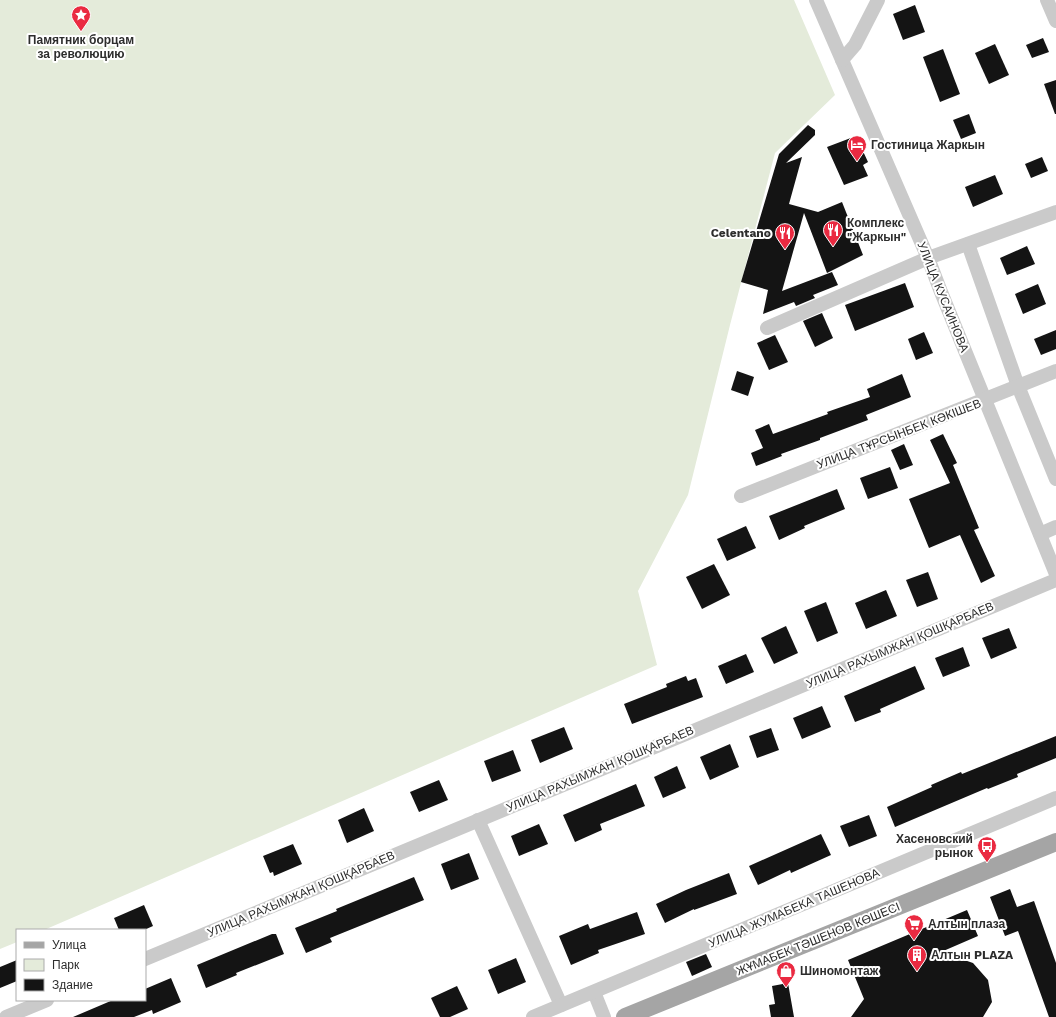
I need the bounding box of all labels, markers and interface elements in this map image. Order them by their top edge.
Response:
place icon: Памятник борцам за революцию [70,4,92,32]
place label: Памятник борцам за революцию [28,33,134,61]
hotel icon: Гостиница Жаркын [846,134,868,162]
place label: Гостиница Жаркын [871,138,985,152]
place label: Комплекс "Жаркын" [847,216,906,244]
restaurant icon: Комплекс "Жаркын" [822,219,844,247]
restaurant icon: Celentano [774,222,796,250]
place label: Celentano [711,226,771,240]
street label: УЛИЦА КУСАИНОВА [914,240,972,354]
street label: УЛИЦА ТҰРСЫНБЕК КӘКІШЕВ [815,396,983,472]
street label: УЛИЦА РАХЫМЖАН ҚОШҚАРБАЕВ [804,599,996,691]
street label: УЛИЦА РАХЫМЖАН ҚОШҚАРБАЕВ [504,723,696,815]
place label: Хасеновский рынок [896,832,974,860]
bus stop icon: Хасеновский рынок [976,835,998,863]
street label: УЛИЦА РАХЫМЖАН ҚОШҚАРБАЕВ [205,848,397,940]
street label: УЛИЦА ЖУМАБЕКА ТАШЕНОВА [706,866,882,950]
street label: ЖҰМАБЕК ТӘШЕНОВ КӨШЕСІ [734,900,902,978]
supermarket icon: Алтын плаза [903,913,925,941]
place label: Алтын плаза [928,917,1006,931]
legend [16,929,146,1001]
text: Улица [52,938,86,952]
building icon: Алтын PLAZA [906,944,928,972]
place label: Алтын PLAZA [931,948,1014,962]
text: Парк [52,958,80,972]
shop icon: Шиномонтаж [775,960,797,988]
place label: Шиномонтаж [800,964,879,978]
text: Здание [52,978,93,992]

